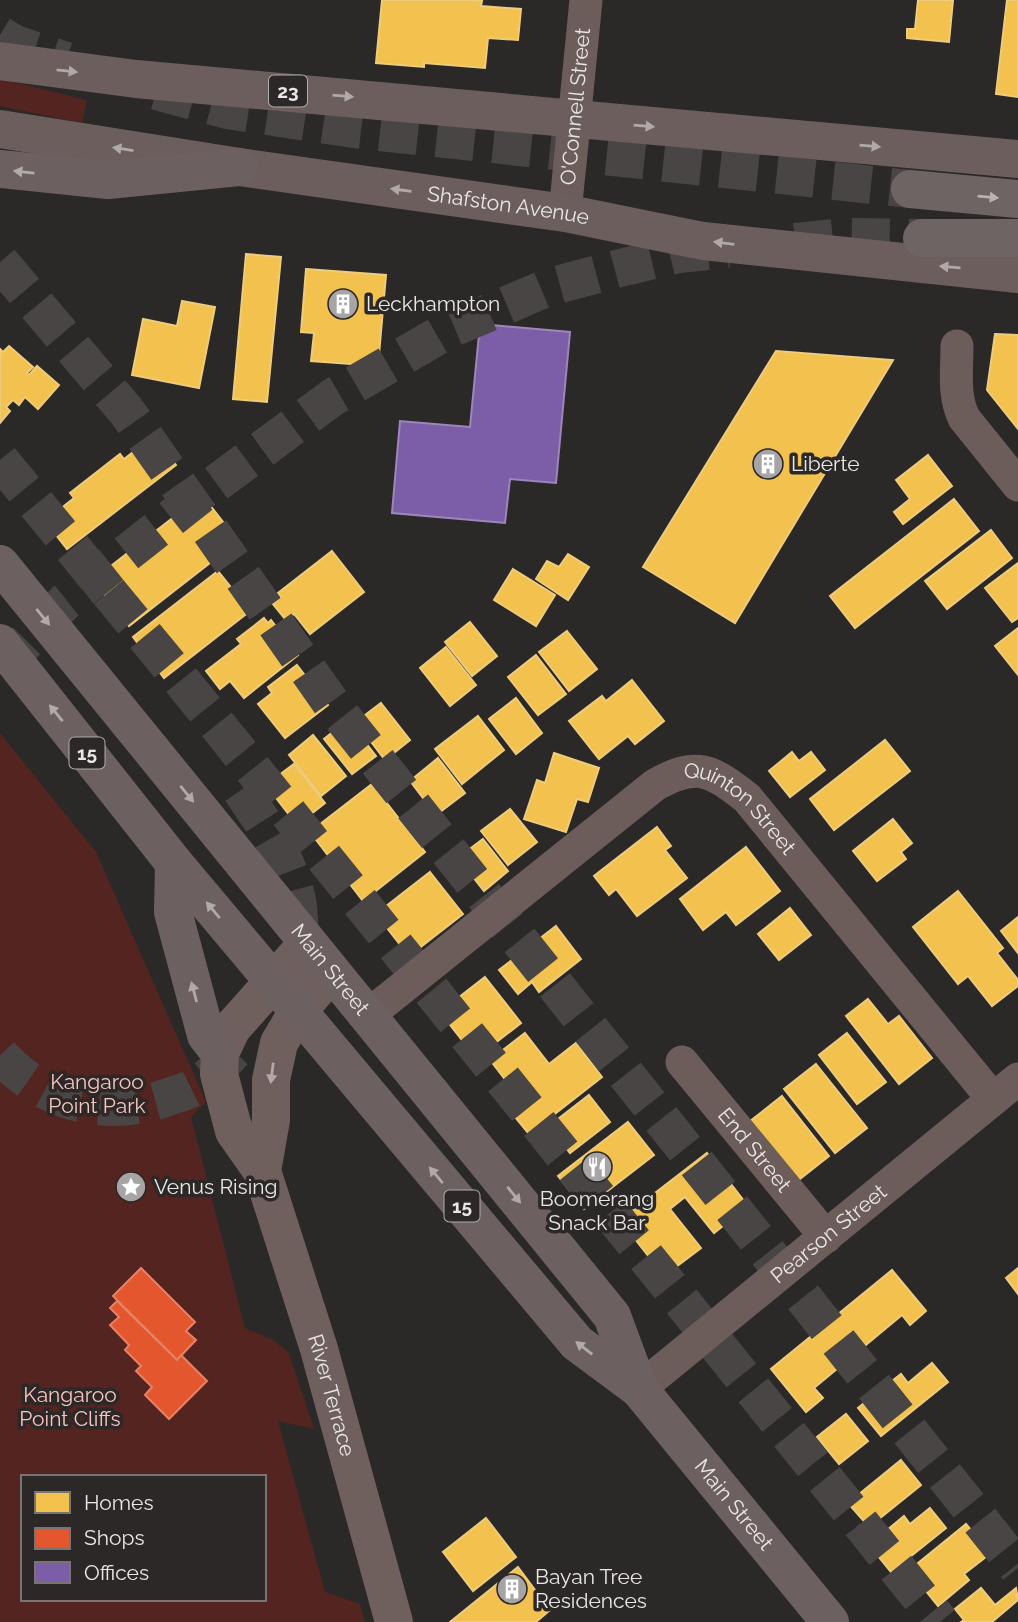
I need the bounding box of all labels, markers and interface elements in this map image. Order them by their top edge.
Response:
street label: O'Connell Street [555,27,595,186]
one-way arrow [57,66,79,77]
road number: 23 [269,76,307,106]
one-way arrow [332,91,354,102]
one-way arrow [633,120,655,131]
one-way arrow [860,141,882,152]
one-way arrow [112,144,134,155]
one-way arrow [13,166,35,177]
street label: Shafston Avenue [426,181,592,230]
one-way arrow [390,185,412,196]
one-way arrow [977,191,999,202]
one-way arrow [713,238,735,249]
one-way arrow [939,262,961,273]
building icon: Leckhampton [326,287,360,321]
place label: Leckhampton [366,291,500,316]
building icon: Liberte [751,447,785,481]
place label: Liberte [791,451,860,476]
one-way arrow [36,608,51,626]
one-way arrow [48,705,63,723]
road number: 15 [70,738,104,768]
street label: Quinton Street [683,758,801,859]
one-way arrow [179,785,194,802]
one-way arrow [206,901,221,919]
street label: Main Street [286,919,375,1020]
one-way arrow [188,981,199,1003]
one-way arrow [267,1063,278,1085]
park label: Kangaroo Point Park [48,1069,146,1118]
street label: End Street [713,1103,797,1197]
restaurant icon: Boomerang Snack Bar [580,1150,614,1184]
one-way arrow [429,1167,444,1184]
place icon: Venus Rising [114,1170,148,1204]
place label: Venus Rising [154,1174,278,1199]
street label: Pearson Street [765,1179,891,1288]
one-way arrow [506,1186,521,1204]
place label: Boomerang Snack Bar [540,1186,654,1235]
road number: 15 [444,1190,480,1222]
street label: River Terrace [303,1331,361,1459]
one-way arrow [575,1341,593,1355]
park label: Kangaroo Point Cliffs [19,1382,121,1431]
street label: Main Street [690,1454,779,1555]
legend [21,1475,266,1601]
text: Homes [84,1490,154,1515]
text: Shops [84,1525,145,1550]
text: Offices [84,1560,149,1585]
place label: Bayan Tree Residences [535,1564,647,1613]
building icon: Bayan Tree Residences [495,1572,529,1606]

